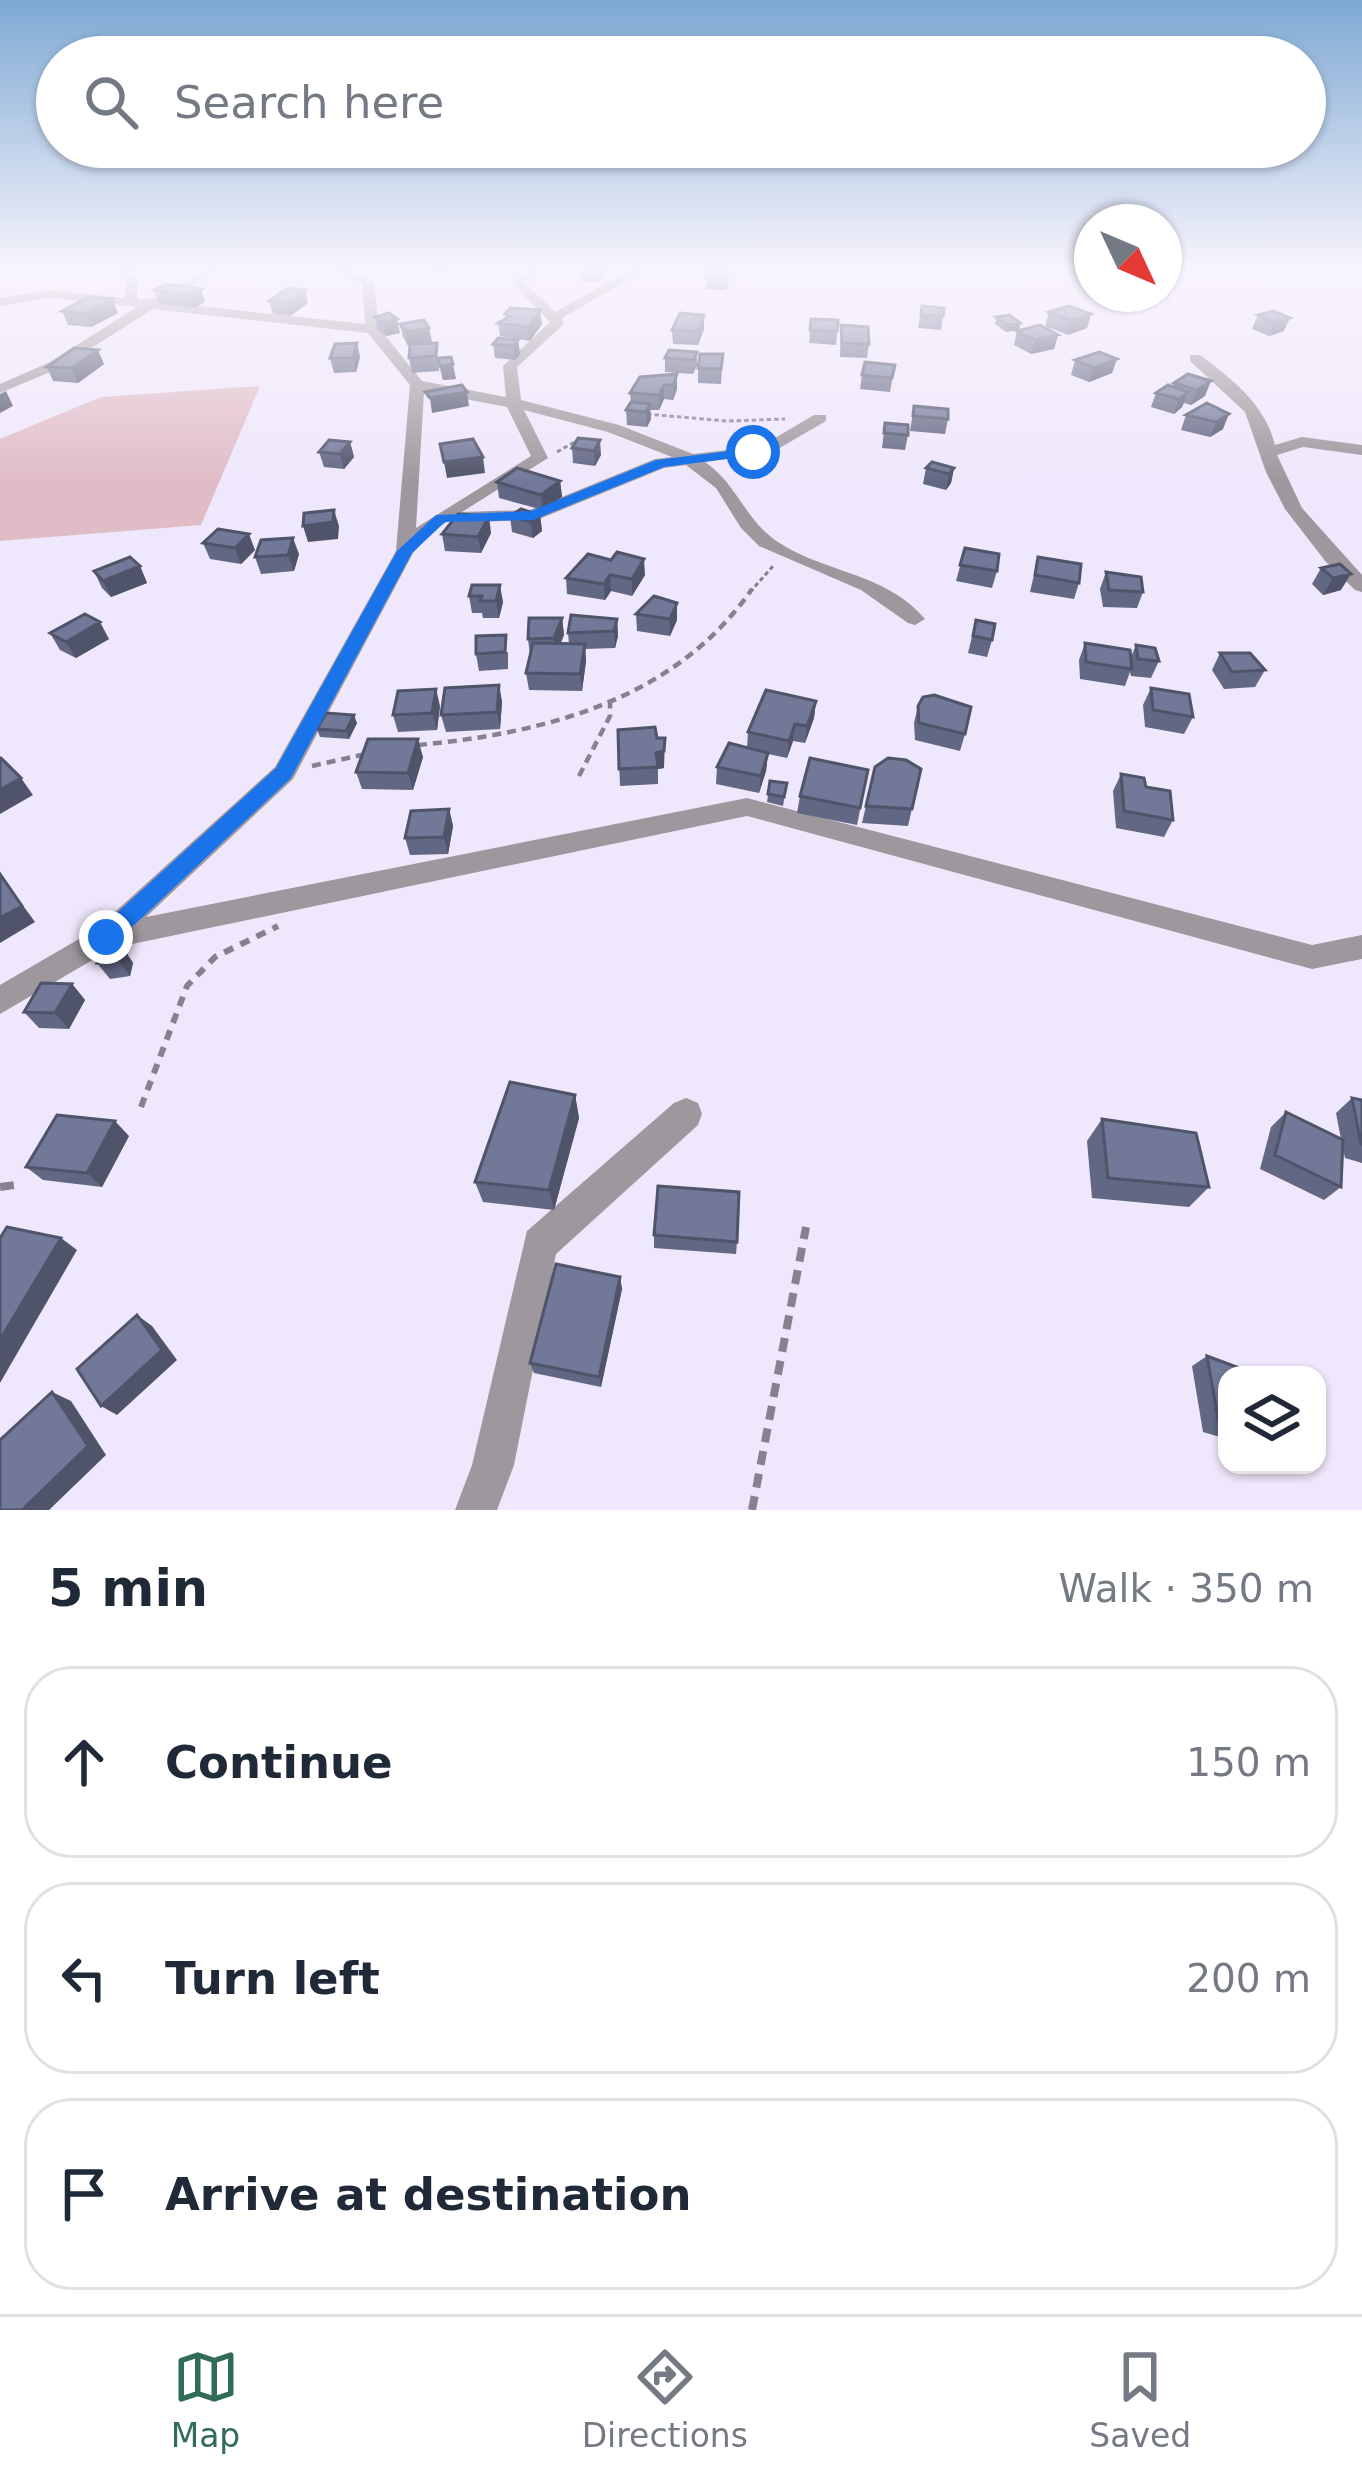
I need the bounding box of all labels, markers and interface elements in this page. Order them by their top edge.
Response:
search box [36,36,1326,168]
icon: search [78,69,144,135]
text: Search here [174,76,444,129]
north arrow [1074,204,1182,312]
route start [726,425,780,479]
route end [79,910,133,964]
map controls [1218,1366,1326,1474]
button: layers [1218,1366,1326,1474]
text: 5 min [48,1559,208,1618]
text: Walk · 350 m [1059,1566,1314,1611]
icon: ahead [51,1729,117,1795]
text: Continue [165,1736,393,1789]
text: 150 m [1186,1740,1311,1785]
icon: left [51,1945,117,2011]
text: Turn left [165,1952,380,2005]
text: 200 m [1186,1956,1311,2001]
icon: arrive [51,2161,117,2227]
text: Arrive at destination [165,2168,691,2221]
tab: Map [171,2344,240,2455]
tab: Directions [582,2344,748,2455]
tab: Saved [1089,2344,1191,2455]

